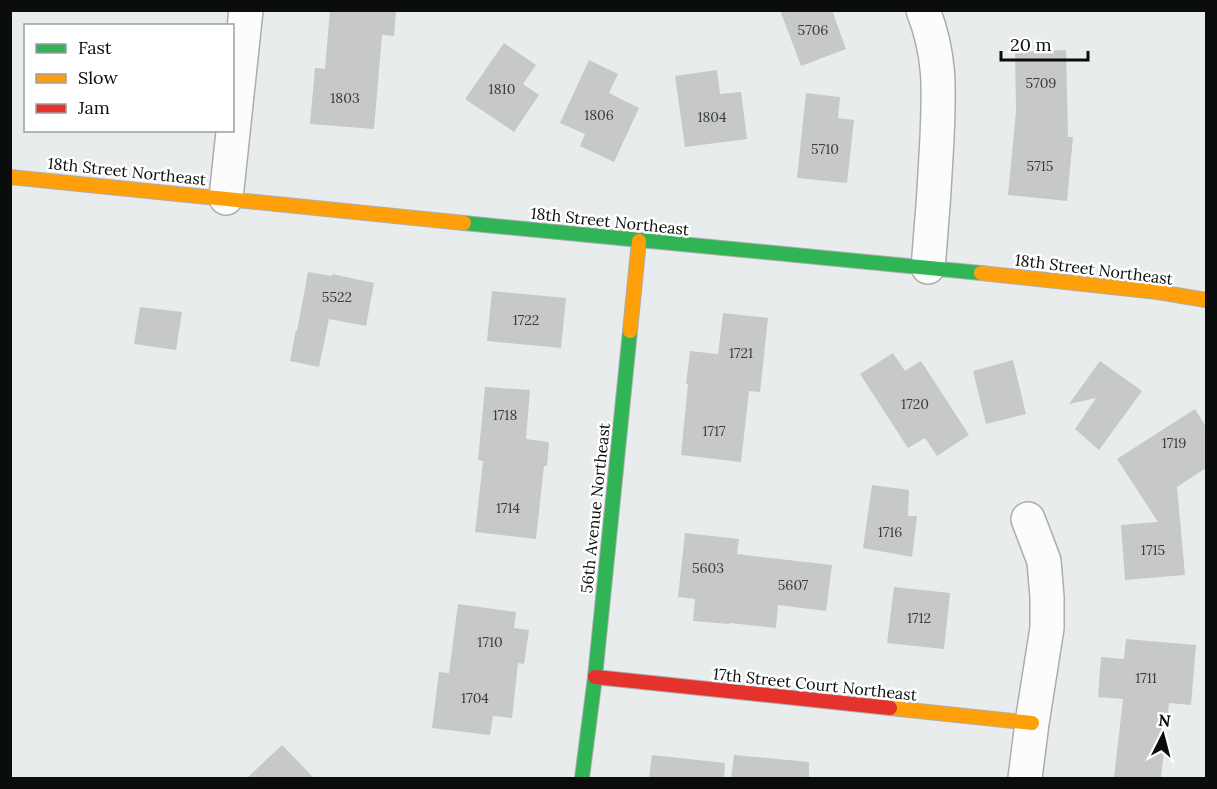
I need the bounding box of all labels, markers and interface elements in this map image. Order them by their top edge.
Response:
house number: 5706 [798,21,828,39]
legend [24,24,234,132]
scale bar [1001,24,1088,62]
text: 20 m [1010,33,1052,56]
text: Fast [78,36,112,59]
text: Slow [78,66,118,89]
house number: 5709 [1026,74,1056,92]
house number: 1810 [489,80,515,98]
house number: 1803 [330,89,360,107]
text: Jam [77,96,110,119]
house number: 1806 [584,106,614,124]
house number: 1804 [697,108,727,126]
house number: 5710 [811,140,839,158]
street label: 18th Street Northeast [47,153,208,189]
house number: 5715 [1027,157,1053,175]
street label: 18th Street Northeast [530,203,691,239]
street label: 18th Street Northeast [1014,249,1175,289]
house number: 5522 [322,288,352,306]
house number: 1722 [513,311,539,329]
house number: 1721 [729,344,753,362]
house number: 1720 [901,395,929,413]
house number: 1718 [493,406,517,424]
street label: 56th Avenue Northeast [576,421,614,594]
house number: 1717 [702,422,726,440]
house number: 1719 [1162,434,1186,452]
house number: 1714 [496,499,521,517]
house number: 1716 [878,523,902,541]
house number: 1715 [1141,541,1165,559]
house number: 5603 [692,559,724,577]
house number: 5607 [778,576,809,594]
house number: 1712 [907,609,931,627]
house number: 1710 [477,633,503,651]
street label: 17th Street Court Northeast [712,663,919,705]
house number: 1711 [1135,669,1157,687]
house number: 1704 [461,689,489,707]
north arrow [1133,705,1193,765]
text: N [1157,709,1172,731]

